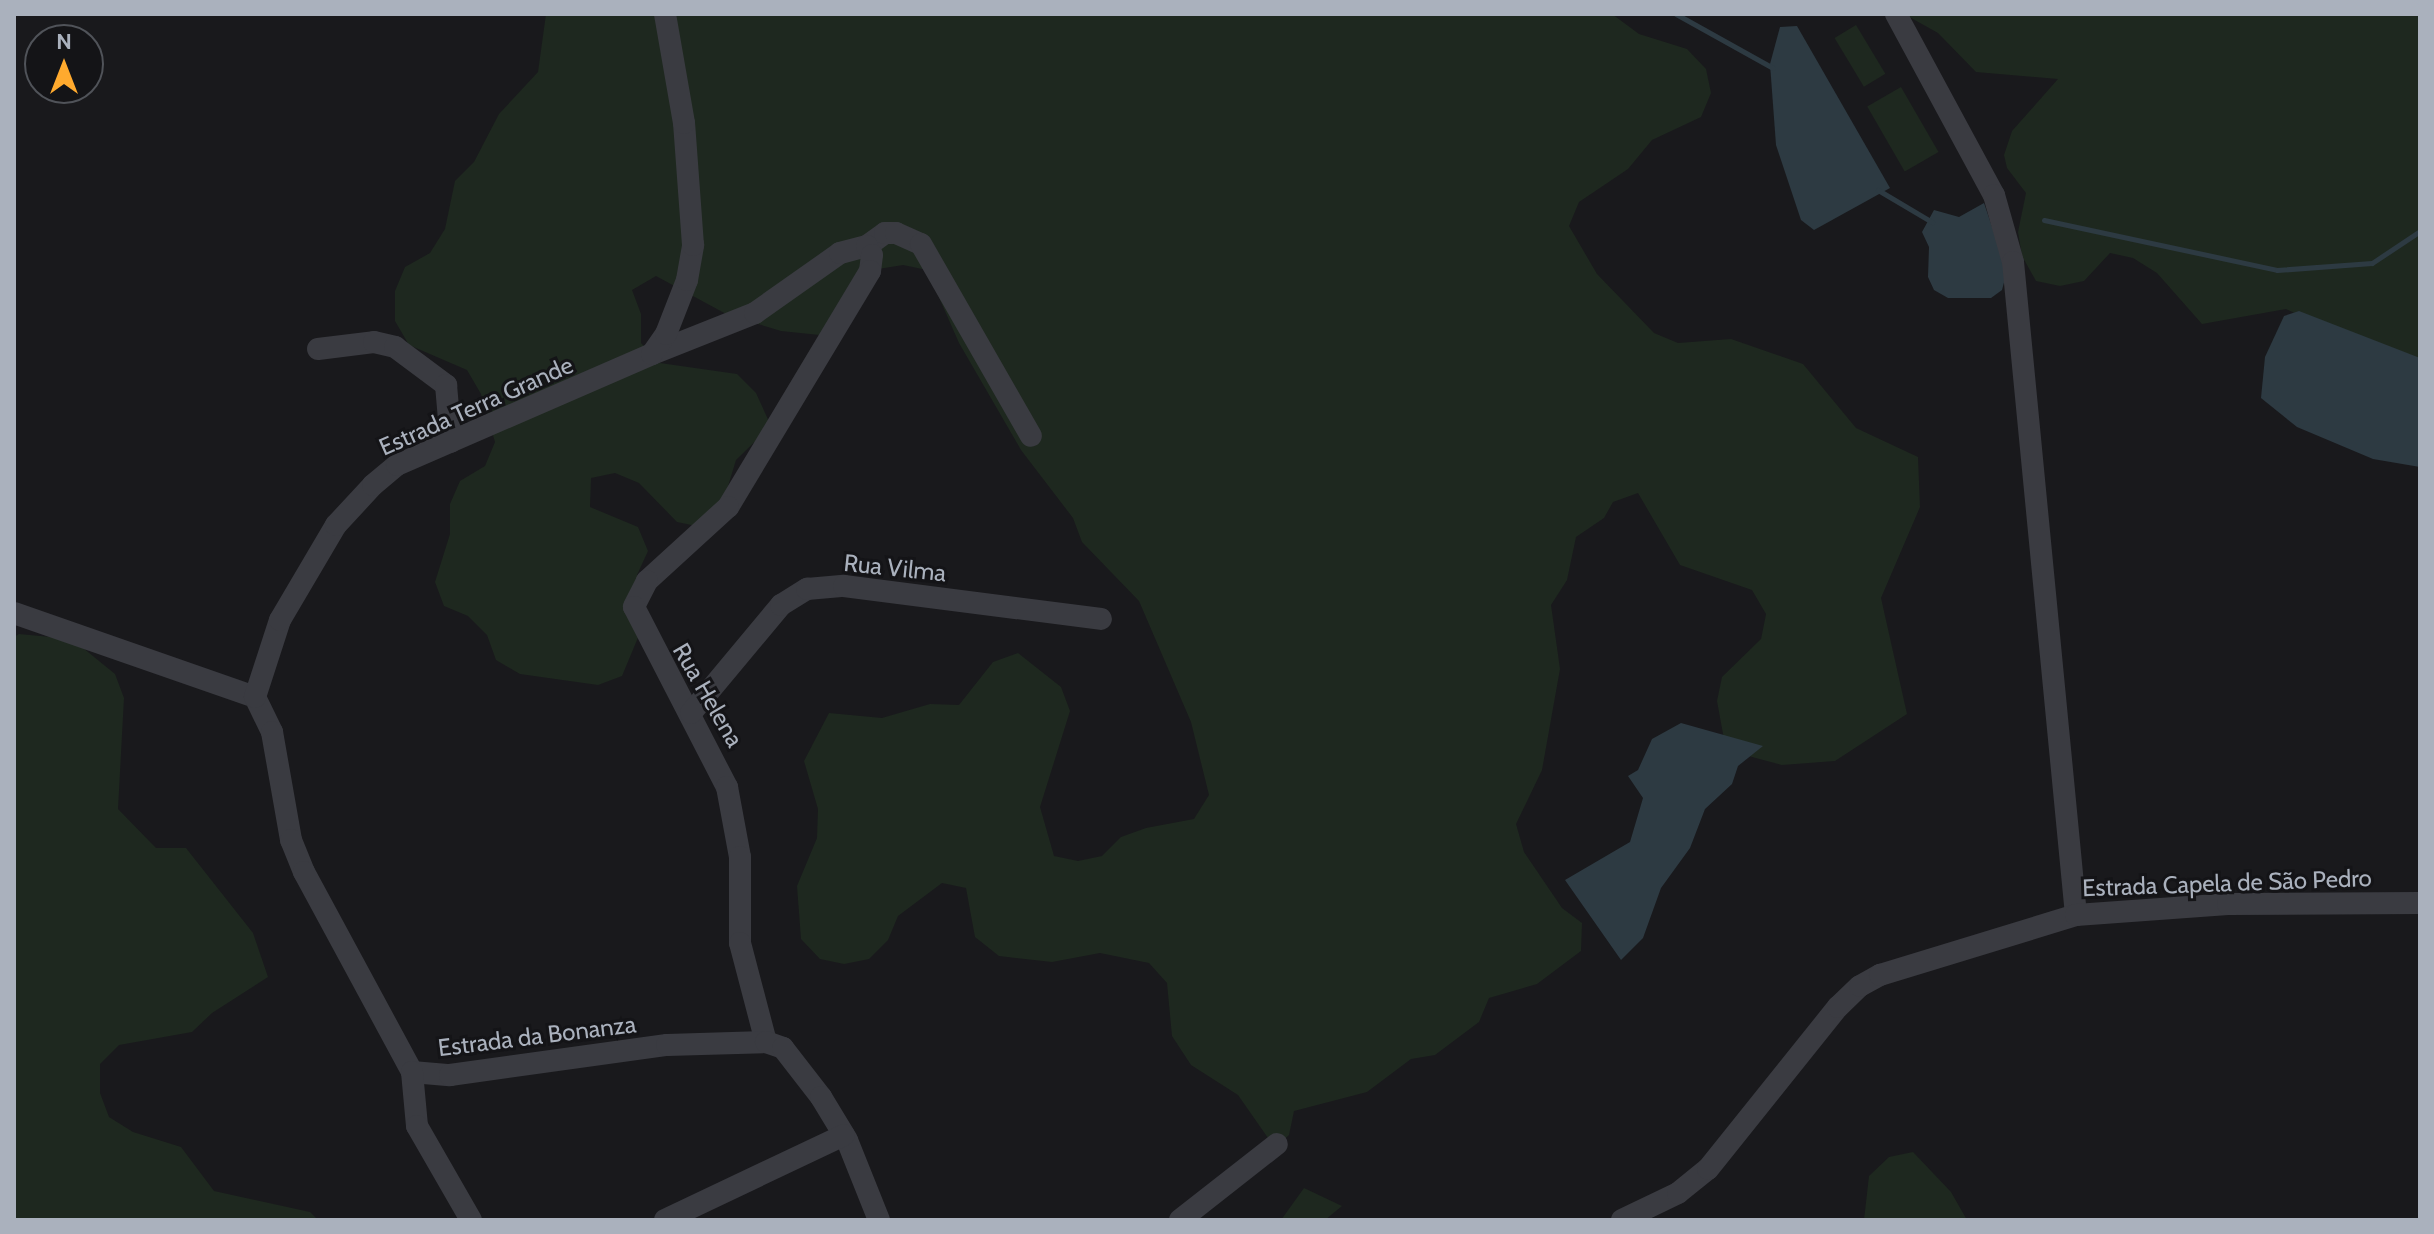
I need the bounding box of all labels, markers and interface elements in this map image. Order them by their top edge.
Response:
north arrow [24,24,104,104]
text: N [56,28,72,55]
street label: Estrada Terra Grande [374,350,578,462]
street label: Rua Vilma [842,548,948,588]
street label: Rua Helena [667,638,749,752]
street label: Estrada Capela de São Pedro [2082,864,2372,902]
street label: Estrada da Bonanza [436,1010,638,1062]

